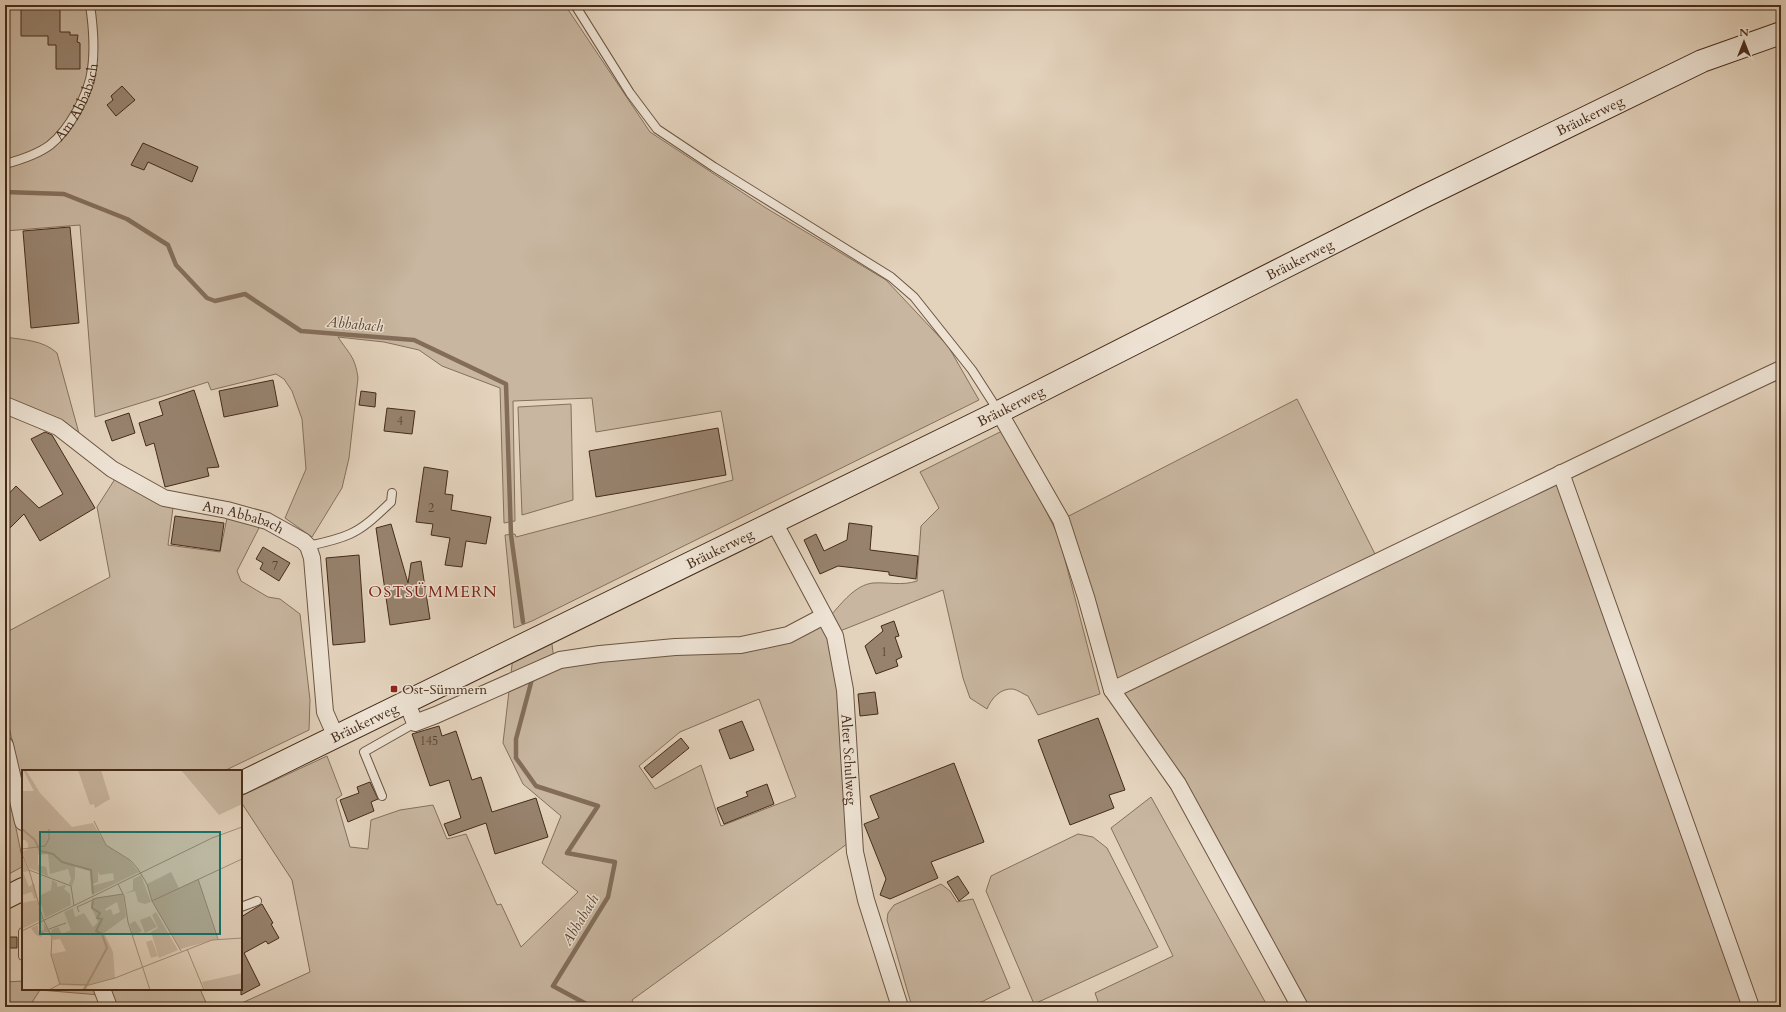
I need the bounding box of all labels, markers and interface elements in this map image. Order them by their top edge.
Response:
north arrow [1724,22,1764,62]
text: N [1739,25,1749,40]
street label: Am Abbabach [50,62,103,145]
street label: Bräukerweg [1553,92,1627,141]
street label: Bräukerweg [1263,235,1337,285]
water label: Abbabach [325,311,385,337]
street label: Bräukerweg [974,382,1048,431]
house number: 4 [397,413,403,429]
street label: Am Abbabach [201,497,288,539]
house number: 2 [428,500,434,516]
street label: Bräukerweg [683,525,757,574]
house number: 7 [272,558,278,574]
district label: OSTSÜMMERN [368,581,498,603]
house number: 1 [881,644,887,660]
place label: Ost-Sümmern [402,680,487,699]
marker: Ost-Sümmern [389,684,399,694]
street label: Bräukerweg [327,699,401,748]
street label: Alter Schulweg [837,714,861,806]
house number: 145 [420,733,438,749]
inset map [22,770,242,990]
water label: Abbabach [556,890,604,950]

